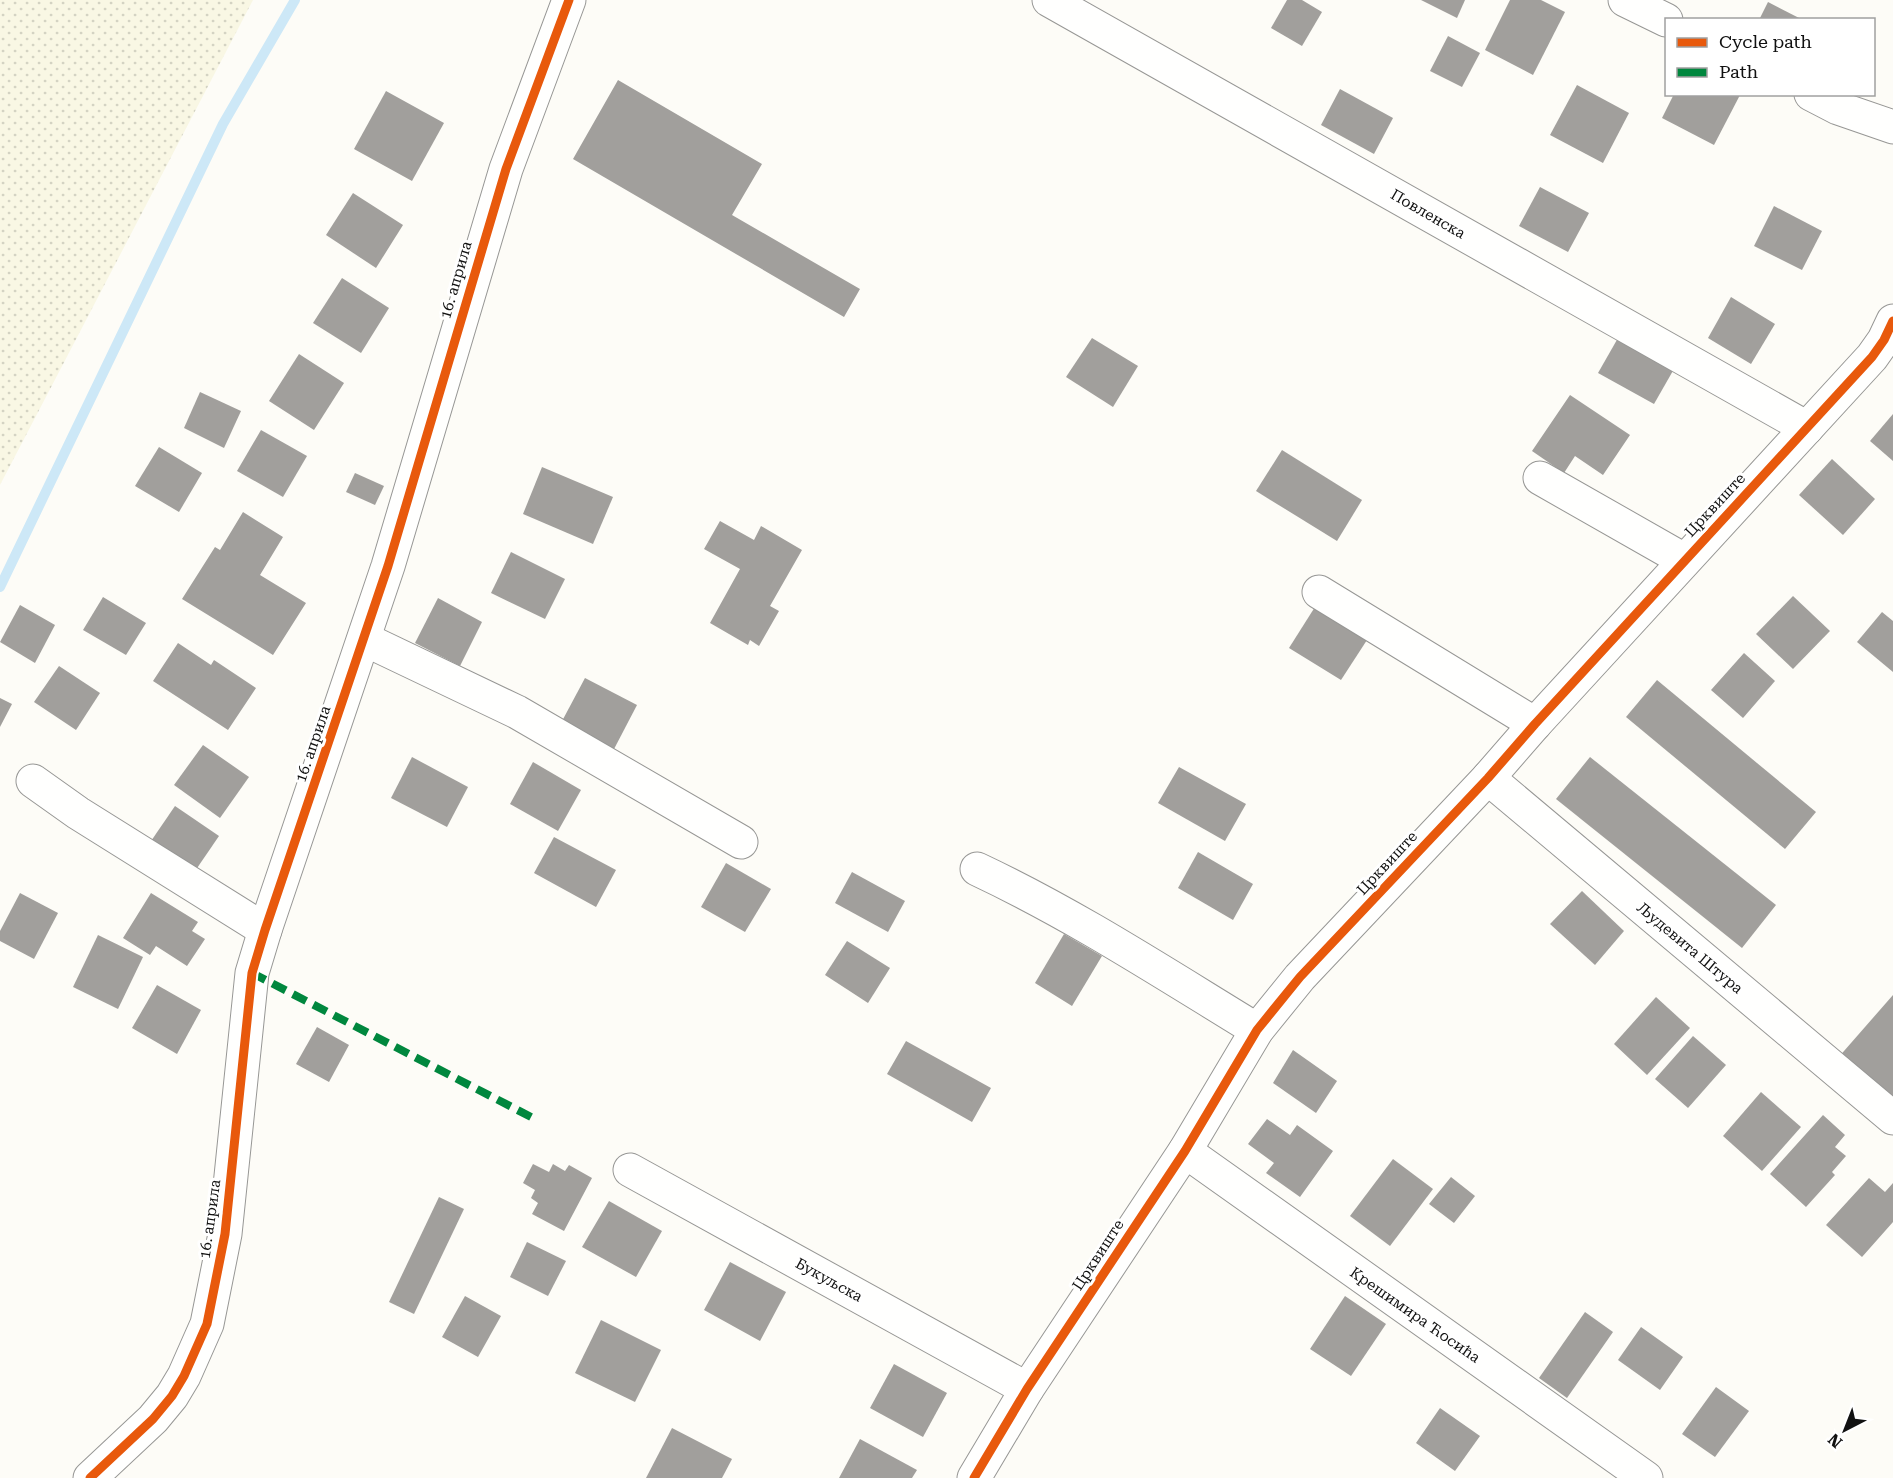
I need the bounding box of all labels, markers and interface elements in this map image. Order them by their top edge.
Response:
legend [1665,18,1875,96]
text: Cycle path [1719,31,1812,52]
text: Path [1719,61,1758,82]
street label: Повленска [1388,185,1468,243]
street label: 16. априла [436,239,476,321]
street label: Црквиште [1681,469,1749,541]
street label: 16. априла [291,703,335,785]
street label: Црквиште [1353,827,1421,899]
street label: Људевита Штура [1633,898,1747,998]
street label: 16. априла [196,1178,224,1260]
street label: Црквиште [1069,1216,1127,1294]
street label: Букуљска [792,1254,866,1306]
street label: Крешимира Ћосића [1346,1263,1484,1367]
north arrow [1815,1400,1875,1460]
text: N [1824,1430,1846,1452]

